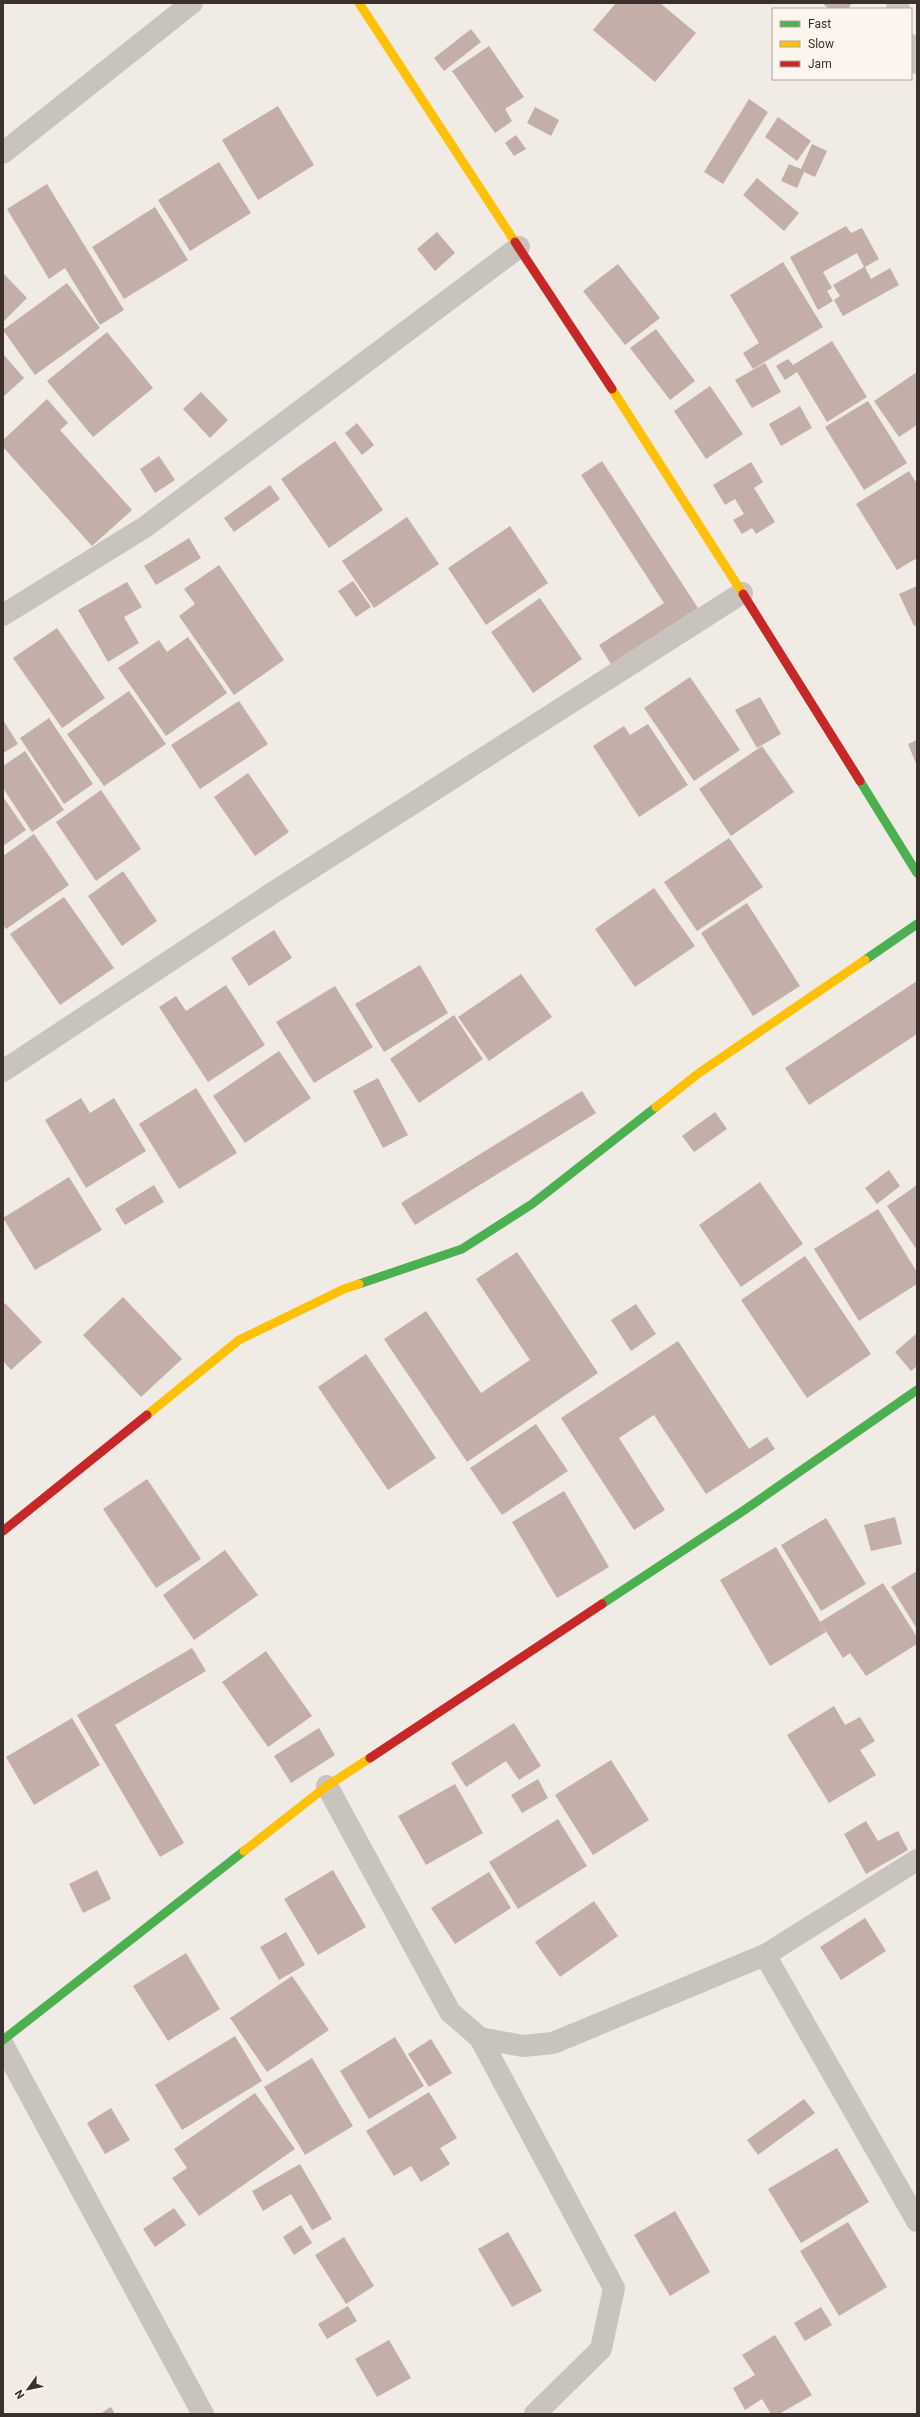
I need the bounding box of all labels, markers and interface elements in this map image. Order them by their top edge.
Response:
legend [772,8,912,80]
text: Fast [808,17,831,31]
text: Slow [808,37,834,51]
text: Jam [808,57,832,71]
north arrow [8,2369,48,2409]
text: N [12,2387,28,2401]

